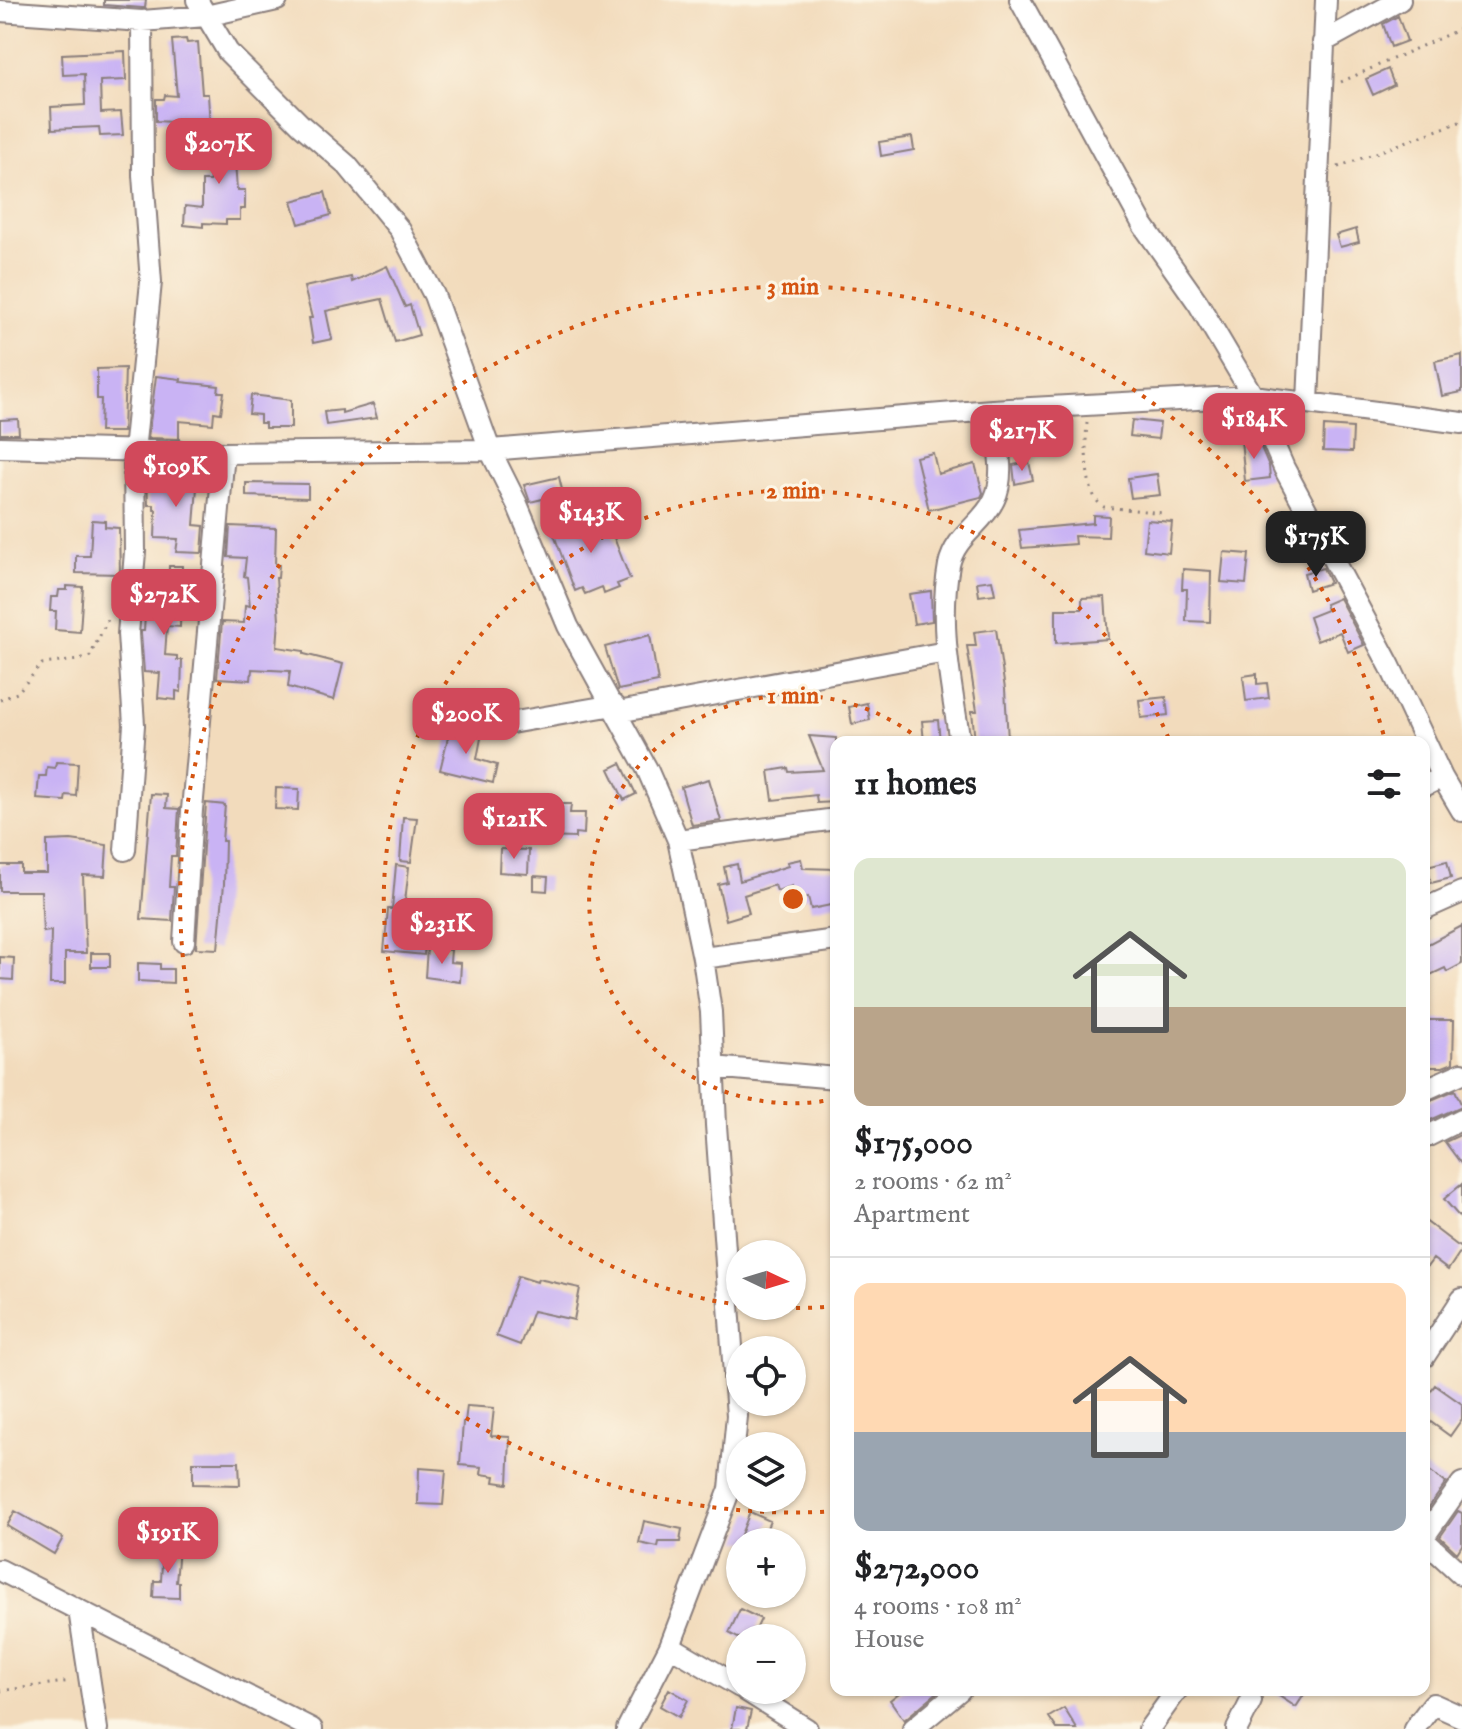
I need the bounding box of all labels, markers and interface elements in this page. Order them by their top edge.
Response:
pin: $207K [163,118,275,186]
text: $207K [184,127,254,160]
text: 3 min [767,272,819,303]
pin: $184K [1198,393,1310,461]
text: $184K [1221,402,1287,435]
pin: $217K [966,405,1078,473]
text: $217K [988,414,1056,447]
pin: $109K [120,441,232,509]
text: $109K [143,450,209,483]
text: 2 min [766,476,820,507]
pin: $143K [535,487,647,555]
text: $143K [558,496,624,529]
pin: $175K [1260,511,1372,579]
text: $175K [1284,520,1348,553]
pin: $272K [108,569,220,637]
text: $272K [129,578,199,611]
text: 1 min [767,681,819,712]
pin: $200K [410,688,522,756]
text: $200K [431,697,501,730]
icon: filters [1362,762,1406,806]
text: 11 homes [854,763,977,806]
pin: $121K [458,793,570,861]
text: $121K [482,802,546,835]
centre of rings [779,885,807,913]
pin: $231K [386,898,498,966]
text: $231K [410,907,474,940]
icon: home [1058,910,1202,1054]
text: $175,000 [854,1122,973,1165]
text: 2 rooms · 62 m² [854,1165,1012,1198]
text: Apartment [854,1198,970,1231]
north arrow [726,1240,806,1320]
map controls [726,1240,806,1704]
icon: home [1058,1335,1202,1479]
button: locate [726,1336,806,1416]
button: layers [726,1432,806,1512]
pin: $191K [112,1507,224,1575]
text: $191K [136,1516,200,1549]
button: + [726,1528,806,1608]
text: $272,000 [854,1547,979,1590]
text: 4 rooms · 108 m² [854,1590,1022,1623]
text: House [854,1623,924,1656]
button: − [726,1624,806,1704]

